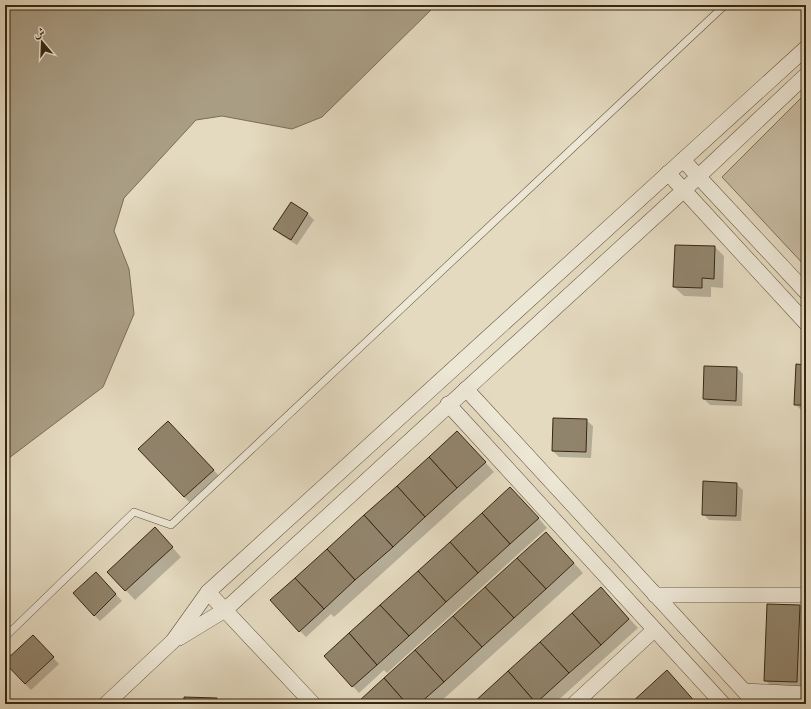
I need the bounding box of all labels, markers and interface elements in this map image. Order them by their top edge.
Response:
north arrow [22,22,62,62]
text: ش [32,25,46,41]

